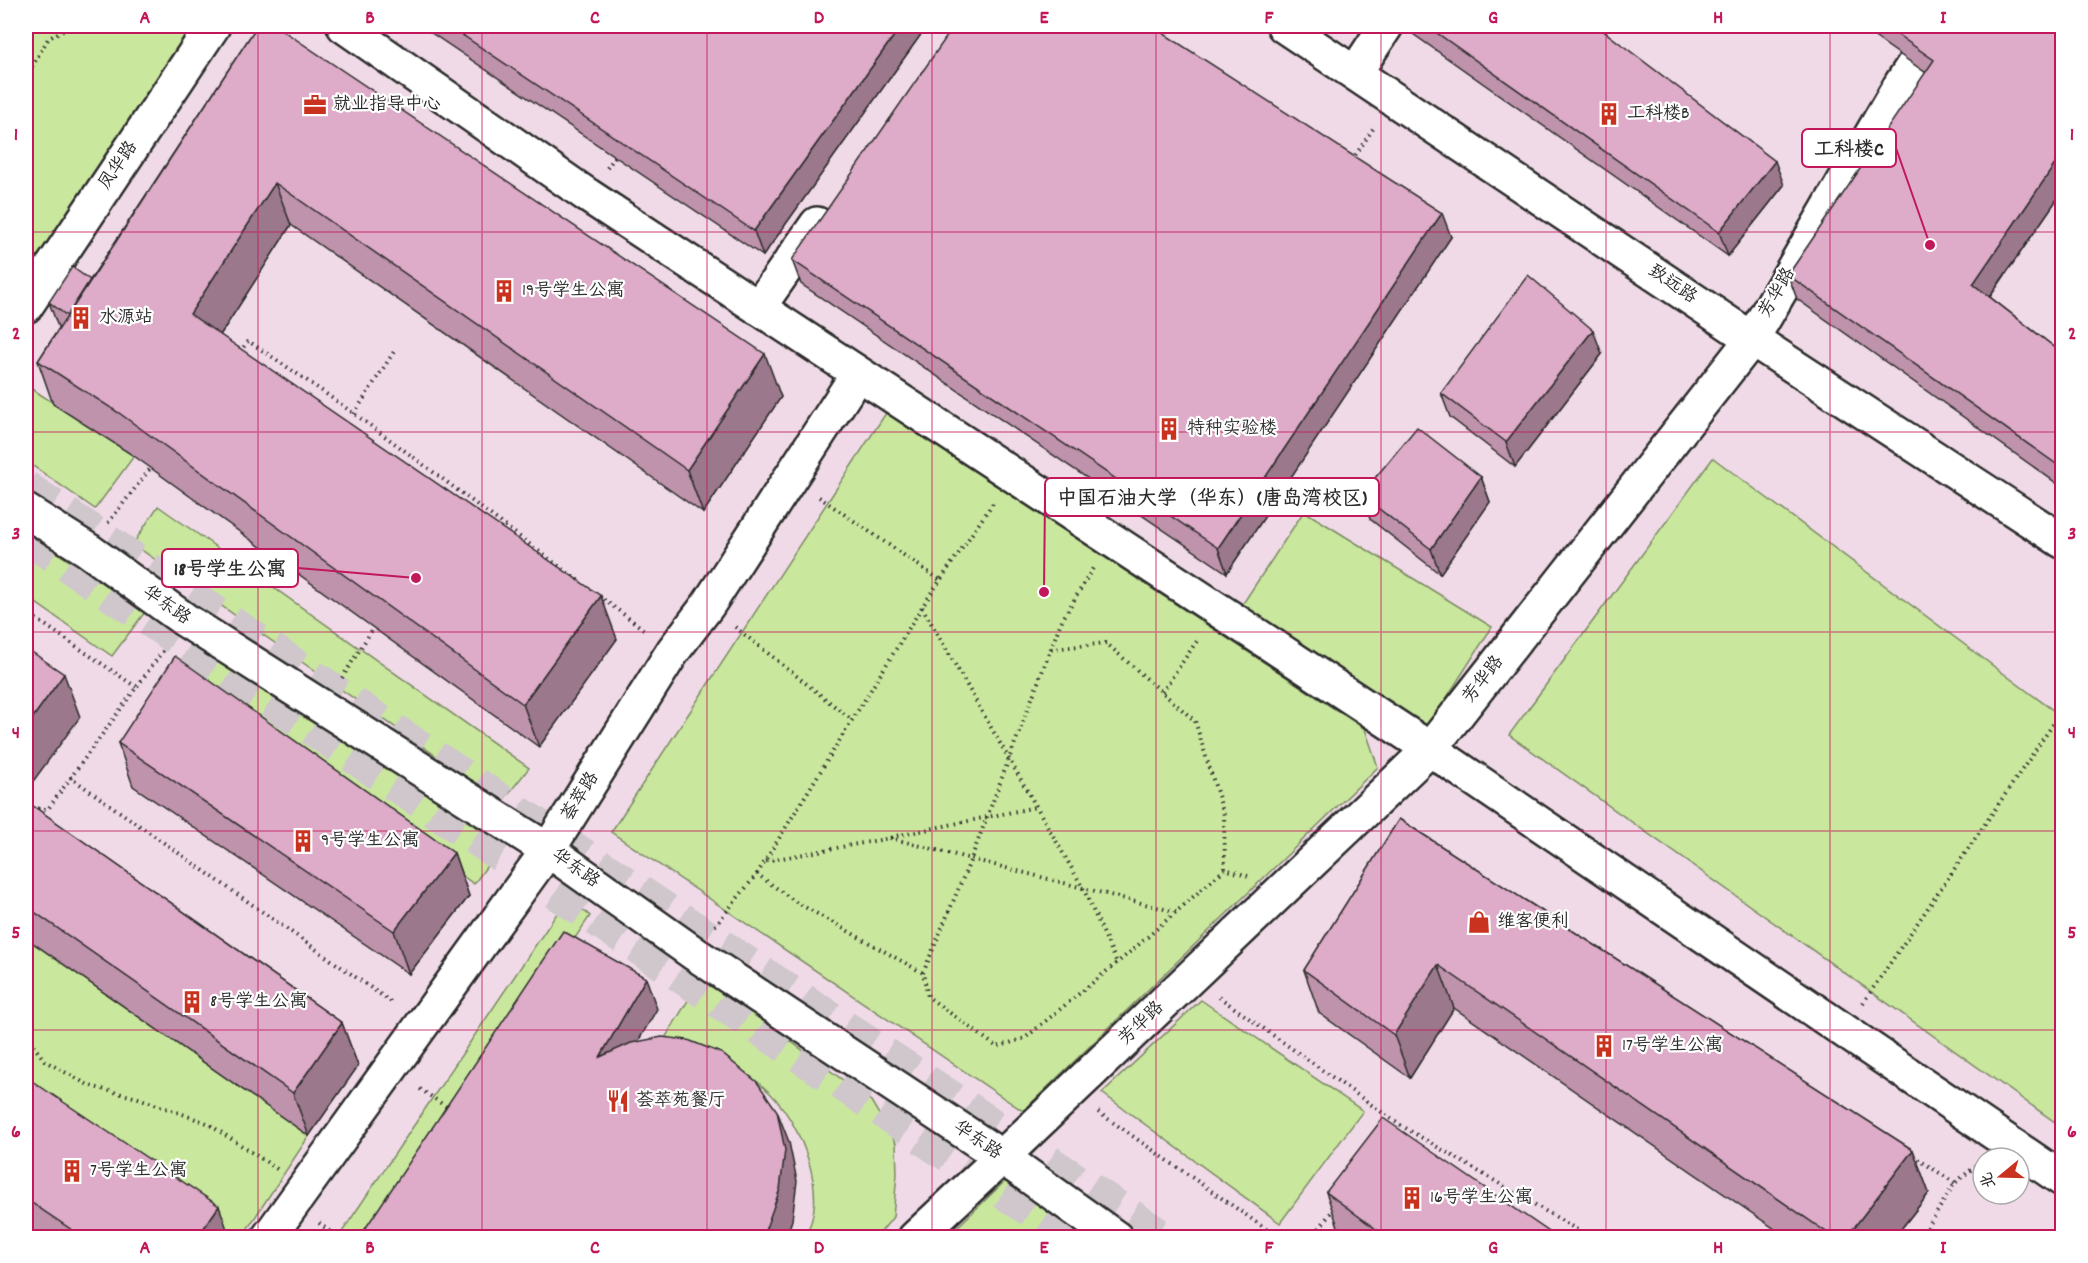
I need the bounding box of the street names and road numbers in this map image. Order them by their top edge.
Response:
street label: 凤华路 [94,137,144,195]
street label: 致远路 [1643,260,1701,310]
street label: 芳华路 [1754,263,1802,323]
street label: 华东路 [137,580,195,632]
street label: 芳华路 [1458,651,1510,709]
street label: 荟萃路 [556,767,606,827]
street label: 华东路 [546,843,604,895]
street label: 芳华路 [1114,996,1170,1052]
street label: 华东路 [948,1116,1006,1166]

